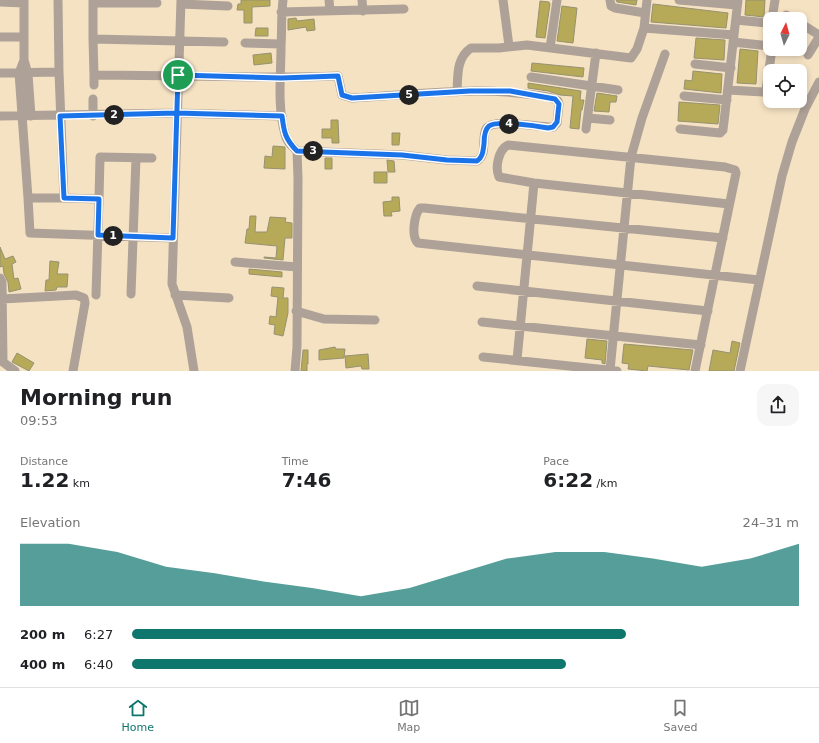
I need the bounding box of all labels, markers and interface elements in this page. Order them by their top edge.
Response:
north arrow [763,12,807,56]
map controls [763,12,807,108]
pin [161,58,195,92]
icon: arrive [167,64,189,86]
button: locate [763,64,807,108]
pin: 5 [399,85,419,105]
text: 5 [405,88,413,101]
pin: 2 [104,105,124,125]
text: 2 [110,108,118,121]
pin: 4 [499,114,519,134]
text: 4 [505,117,513,130]
pin: 3 [303,141,323,161]
text: 3 [309,144,317,157]
pin: 1 [103,226,123,246]
text: 1 [109,229,117,242]
button: share [757,384,799,426]
text: Morning run [20,385,172,410]
text: 09:53 [20,413,57,428]
text: Distance [20,455,68,468]
text: Time [282,455,309,468]
text: Pace [543,455,569,468]
text: 1.22 [20,468,69,492]
text: 7:46 [282,468,331,492]
text: 6:22 [543,468,593,492]
text: km [69,477,90,490]
text: /km [593,477,617,490]
text: Elevation [20,515,80,530]
text: 24–31 m [743,515,799,530]
text: 200 m [20,627,65,642]
text: 6:27 [84,627,113,642]
text: 400 m [20,657,65,672]
text: 6:40 [84,657,113,672]
tab: Home [122,697,154,734]
tab: Map [397,697,420,734]
tab: Saved [663,697,697,734]

